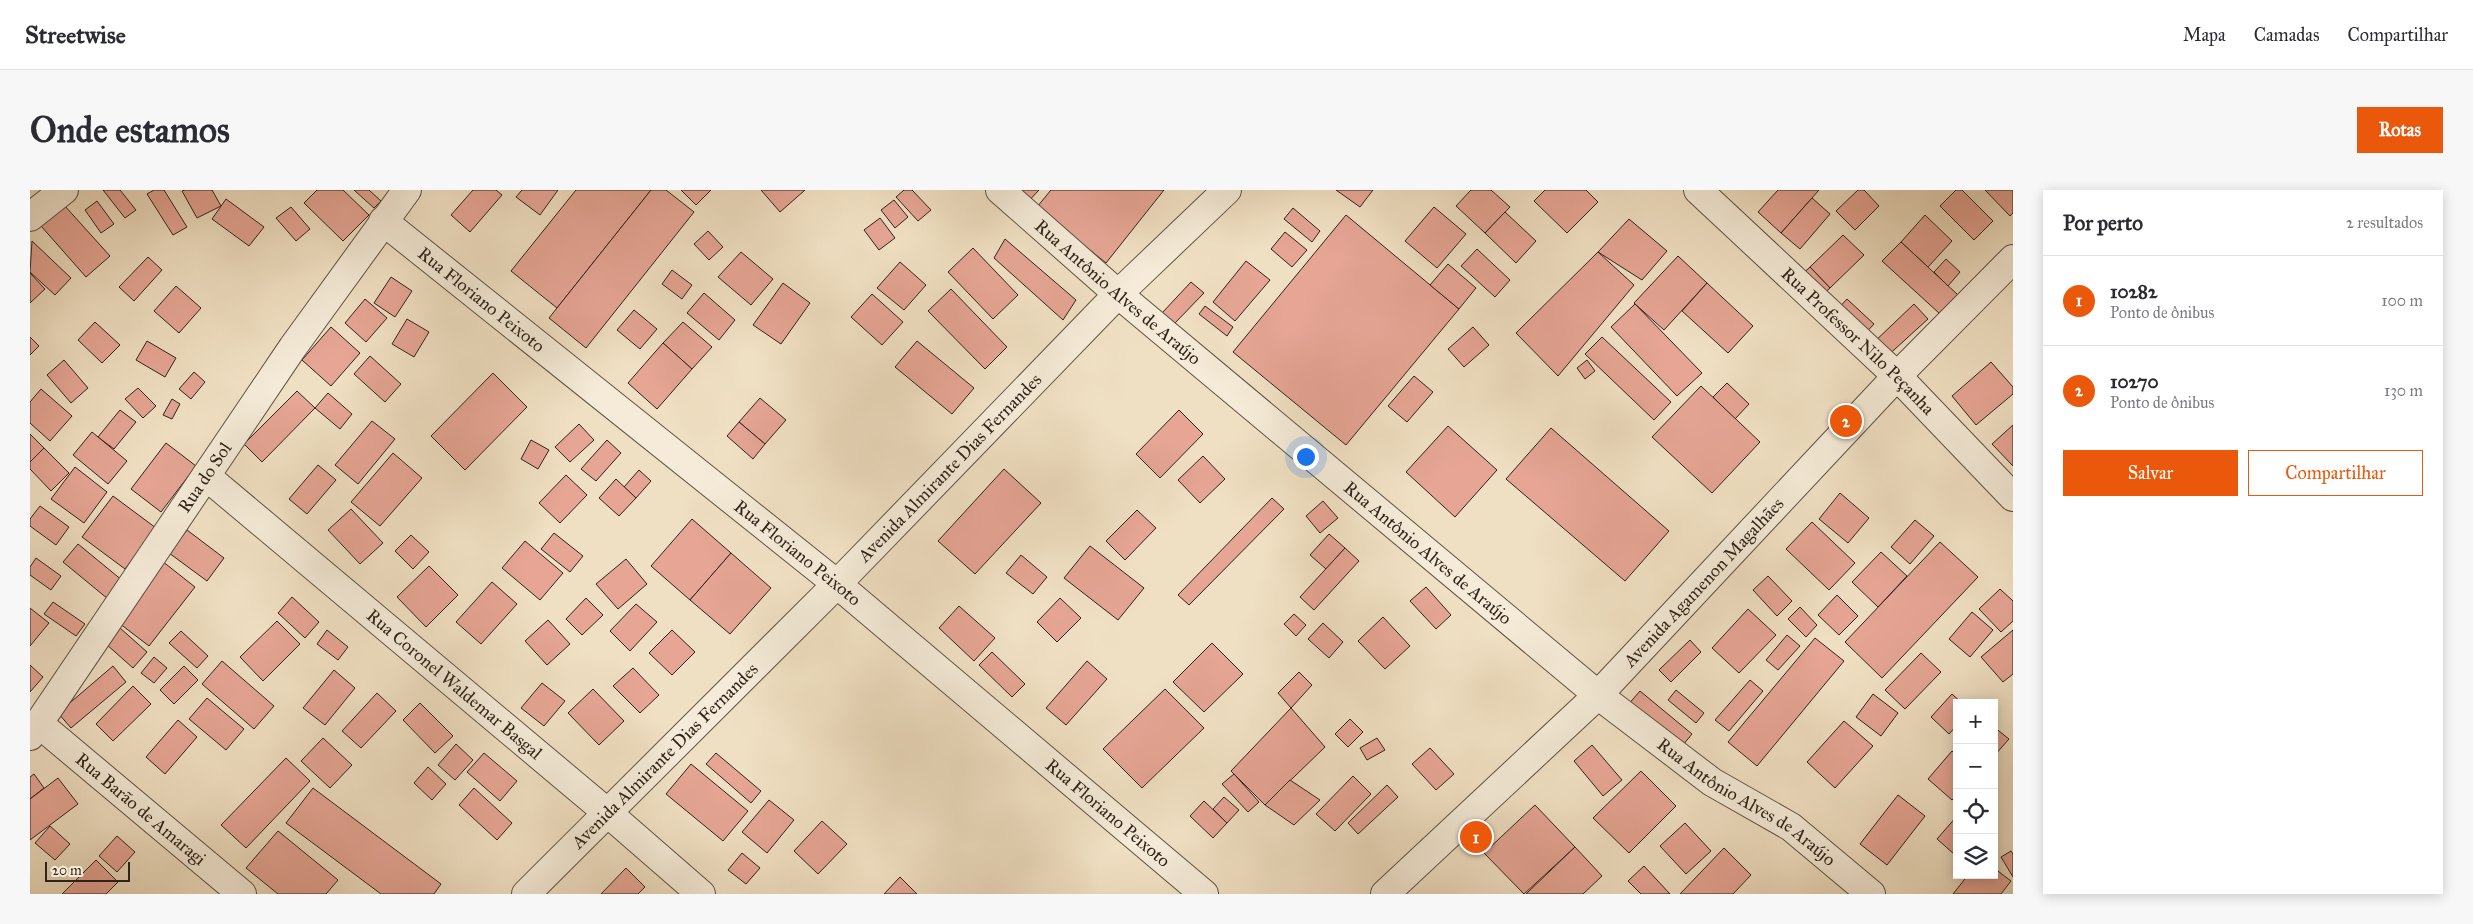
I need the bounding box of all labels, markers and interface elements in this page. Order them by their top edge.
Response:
text: Streetwise [25,20,126,50]
text: Mapa [2183,24,2226,46]
text: Camadas [2254,24,2320,46]
text: Compartilhar [2348,24,2448,46]
button: Rotas [2357,107,2443,153]
text: Onde estamos [30,109,230,152]
text: Por perto [2063,210,2143,236]
text: 2 resultados [2346,213,2423,232]
street label: Rua Antônio Alves de Araújo [1030,215,1205,370]
street label: Rua Floriano Peixoto [413,242,549,357]
street label: Rua Professor Nilo Peçanha [1777,263,1940,420]
text: 10282 [2110,280,2157,303]
text: 1 [2076,291,2082,310]
text: 100 m [2381,291,2423,310]
text: Ponto de ônibus [2110,303,2214,322]
street label: Avenida Almirante Dias Fernandes [853,369,1046,567]
text: 10270 [2110,370,2159,393]
text: 2 [2075,381,2083,400]
text: 130 m [2384,381,2423,400]
text: Ponto de ônibus [2110,393,2214,412]
pin: 2 [1830,402,1862,440]
street label: Rua do Sol [173,438,236,517]
your location [1293,444,1319,470]
button: Salvar [2063,450,2238,496]
button: Compartilhar [2248,450,2423,496]
street label: Rua Antônio Alves de Araújo [1339,476,1516,629]
street label: Avenida Agamenon Magalhães [1618,493,1788,672]
street label: Rua Floriano Peixoto [730,495,865,610]
street label: Rua Coronel Waldemar Basgal [362,604,547,764]
street label: Avenida Almirante Dias Fernandes [566,658,763,854]
map controls [1953,699,1998,879]
button: + [1953,699,1998,744]
street label: Rua Antônio Alves de Araújo [1653,733,1840,871]
button: − [1953,744,1998,789]
street label: Rua Barão de Amaragi [71,748,210,870]
street label: Rua Floriano Peixoto [1041,754,1175,872]
button: locate [1953,789,1998,834]
pin: 1 [1460,818,1492,856]
button: layers [1953,834,1998,879]
scale bar [45,859,130,882]
text: 20 m [52,862,82,879]

